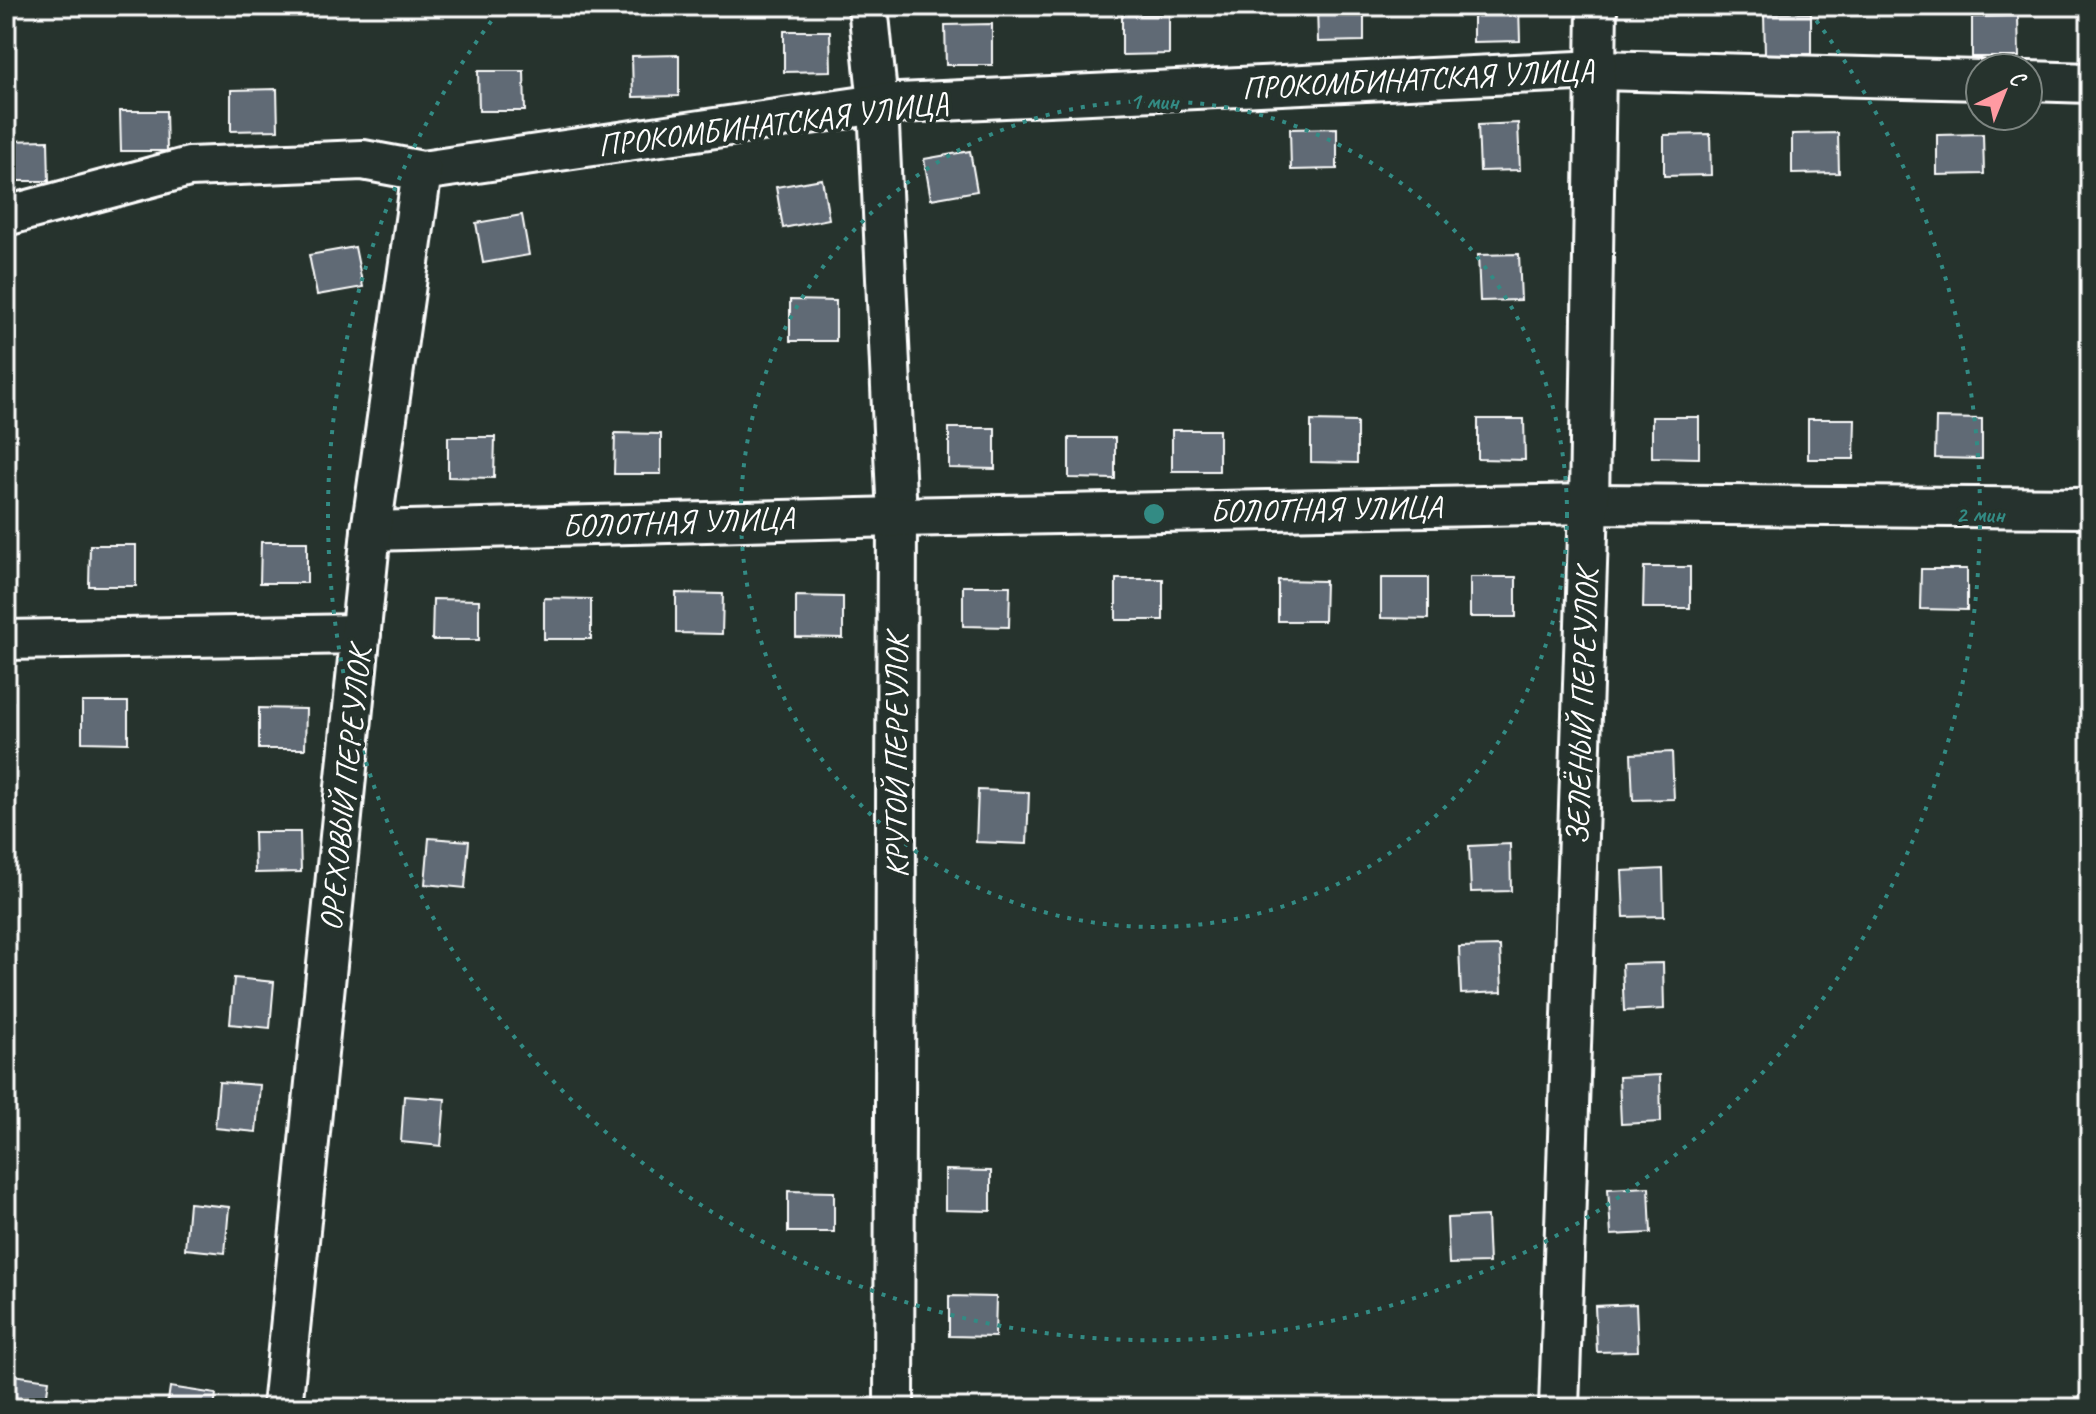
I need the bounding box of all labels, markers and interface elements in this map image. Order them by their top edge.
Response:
street label: ПРОКОМБИНАТСКАЯ УЛИЦА [1241,49,1596,109]
north arrow [1964,52,2044,132]
text: С [2003,64,2033,94]
street label: ПРОКОМБИНАТСКАЯ УЛИЦА [596,82,951,166]
text: 1 мин [1130,86,1180,116]
street label: БОЛОТНАЯ УЛИЦА [1210,486,1444,532]
street label: БОЛОТНАЯ УЛИЦА [561,497,796,547]
text: 2 мин [1956,499,2006,529]
centre of rings [1140,500,1168,528]
street label: ЗЕЛЁНЫЙ ПЕРЕУЛОК [1557,562,1608,846]
street label: КРУТОЙ ПЕРЕУЛОК [876,628,917,878]
street label: ОРЕХОВЫЙ ПЕРЕУЛОК [310,639,381,933]

